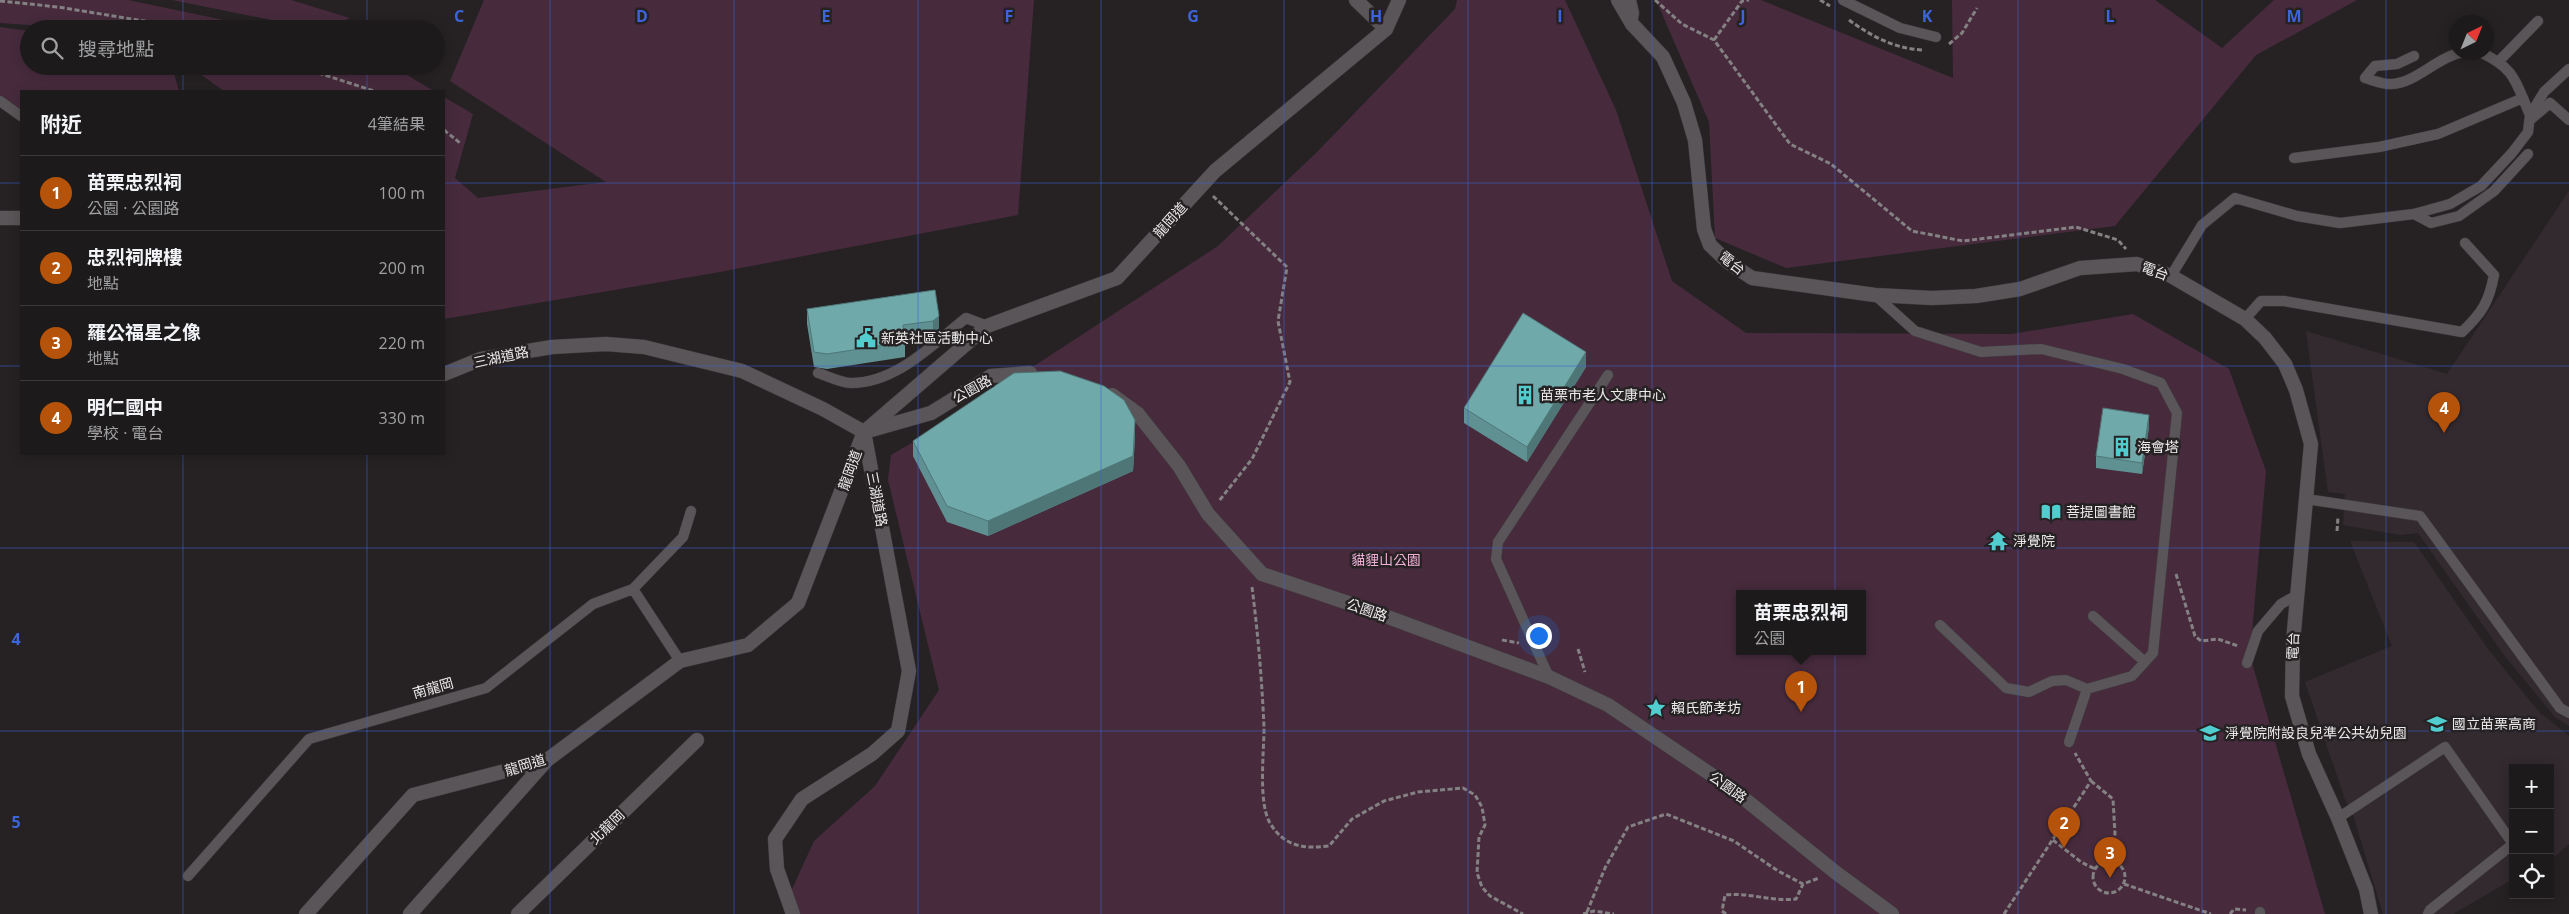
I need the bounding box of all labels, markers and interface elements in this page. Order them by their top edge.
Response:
text: C [454,5,464,27]
text: D [636,5,648,27]
text: E [822,5,831,27]
text: F [1005,5,1013,27]
text: G [1187,5,1199,27]
text: H [1370,5,1382,27]
text: I [1557,5,1563,27]
text: J [1738,5,1746,27]
text: K [1922,5,1933,27]
text: L [2105,5,2115,27]
text: M [2286,5,2302,27]
north arrow [2449,15,2494,60]
search box [20,20,445,75]
icon: search [38,34,66,62]
text: 搜尋地點 [78,36,154,62]
text: 附近 [40,110,82,138]
text: 4筆結果 [368,113,425,135]
text: 苗栗忠烈祠 [87,169,182,195]
text: 1 [51,182,61,204]
text: 100 m [379,182,425,204]
text: 公園 · 公園路 [87,197,180,219]
street label: 龍岡道 [1149,198,1191,242]
text: 忠烈祠牌樓 [87,244,182,270]
street label: 電台 [1715,247,1749,279]
text: 2 [51,257,61,279]
text: 200 m [379,257,425,279]
street label: 電台 [2139,257,2172,284]
text: 地點 [87,272,119,294]
text: 羅公福星之像 [87,319,201,345]
public building icon: 新英社區活動中心 [855,327,877,349]
place label: 新英社區活動中心 [881,328,993,347]
text: 3 [51,332,61,354]
text: 220 m [379,332,425,354]
street label: 三湖道路 [472,341,530,372]
text: 地點 [87,347,119,369]
street label: 公園路 [949,370,995,407]
building icon: 苗栗市老人文康中心 [1514,384,1536,406]
place label: 苗栗市老人文康中心 [1540,385,1666,404]
pin: 4 [2428,392,2460,433]
text: 明仁國中 [87,394,163,420]
text: 4 [51,407,61,429]
text: 330 m [379,407,425,429]
text: 學校 · 電台 [87,422,164,444]
building icon: 海會塔 [2111,436,2133,458]
place label: 海會塔 [2137,437,2179,456]
street label: 龍岡道 [833,447,866,493]
street label: 三湖道路 [863,470,892,528]
library icon: 菩提圖書館 [2040,501,2062,523]
place label: 菩提圖書館 [2066,502,2136,521]
temple icon: 淨覺院 [1987,530,2009,552]
place label: 淨覺院 [2013,531,2055,550]
park label: 貓貍山公園 [1351,550,1421,569]
popup [1736,590,1866,655]
street label: 公園路 [1344,594,1390,625]
text: 苗栗忠烈祠 [1753,599,1849,625]
your location [1526,623,1552,649]
text: 公園 [1753,627,1786,649]
text: 4 [11,628,21,650]
street label: 電台 [2282,631,2303,660]
pin: 1 [1785,671,1817,712]
street label: 南龍岡 [410,673,456,702]
place icon: 賴氏節孝坊 [1645,697,1667,719]
place label: 賴氏節孝坊 [1671,698,1741,717]
school or university icon: 國立苗栗高商 [2426,713,2448,735]
place label: 國立苗栗高商 [2452,714,2536,733]
school or university icon: 淨覺院附設良兒準公共幼兒園 [2199,722,2221,744]
place label: 淨覺院附設良兒準公共幼兒園 [2225,723,2407,742]
street label: 龍岡道 [502,749,548,780]
map controls [2509,764,2554,899]
button: + [2509,764,2554,809]
street label: 公園路 [1706,767,1751,807]
street label: 北龍岡 [585,805,628,848]
pin: 2 [2048,807,2080,848]
button: − [2509,809,2554,854]
text: 5 [11,811,21,833]
pin: 3 [2094,837,2126,878]
button: locate [2509,854,2554,899]

